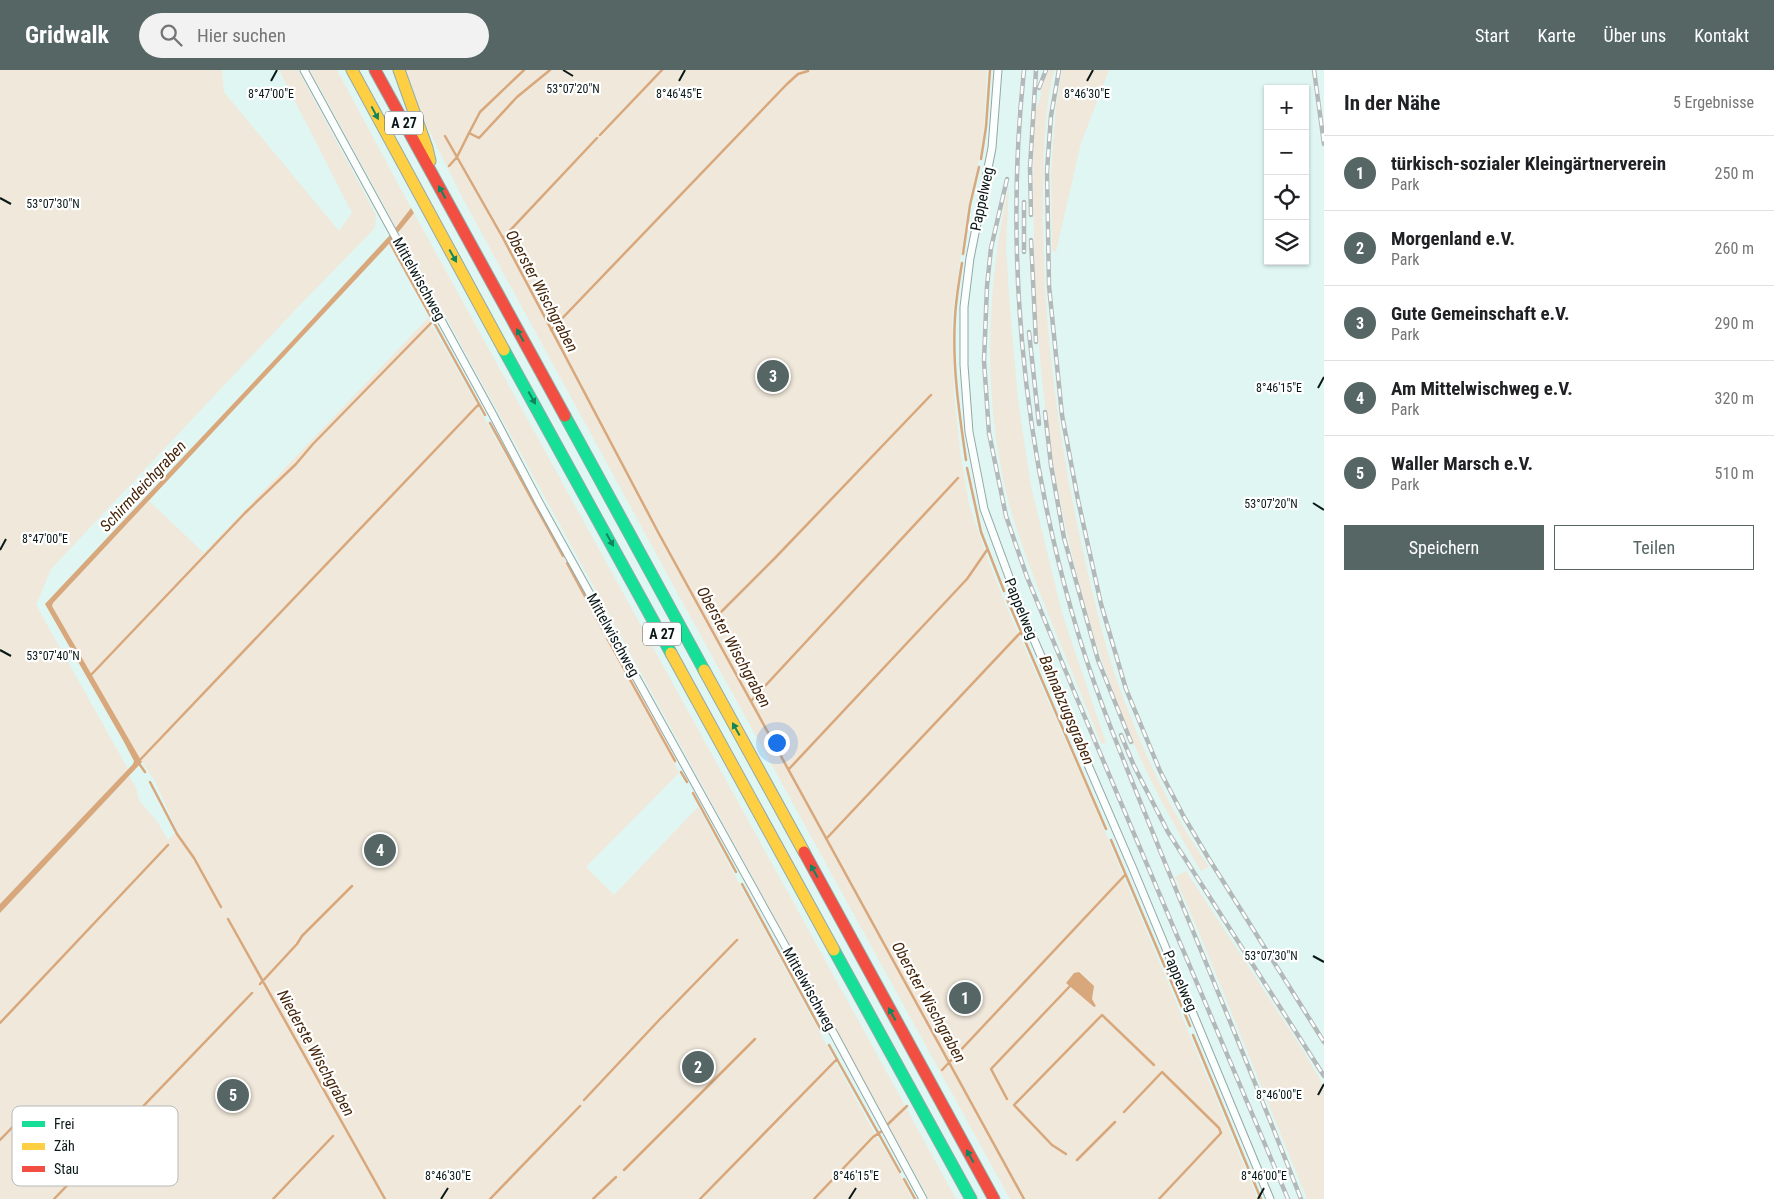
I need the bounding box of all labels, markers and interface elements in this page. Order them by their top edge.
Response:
search box [139,13,489,58]
text: Gridwalk [25,21,109,49]
icon: search [157,21,185,49]
text: Hier suchen [197,24,286,47]
text: Start [1475,25,1509,46]
text: Karte [1537,25,1576,46]
text: Über uns [1604,25,1666,46]
text: Kontakt [1694,25,1749,46]
text: 53°07'20"N [546,82,600,96]
map controls [1264,85,1309,265]
button: + [1264,85,1309,130]
text: 8°47'00"E [248,87,294,101]
text: 8°46'45"E [656,87,702,101]
text: 8°46'30"E [1064,87,1110,101]
text: In der Nähe [1344,91,1440,115]
text: 5 Ergebnisse [1673,93,1754,112]
one-way arrow [371,106,379,120]
road number: A 27 [385,112,423,134]
button: − [1264,130,1309,175]
text: türkisch-sozialer Kleingärtnerverein [1391,152,1666,175]
text: 1 [1356,164,1364,183]
text: 250 m [1715,164,1754,183]
street label: Pappelweg [966,165,998,233]
button: locate [1264,175,1309,220]
text: Park [1391,175,1420,194]
one-way arrow [437,185,446,199]
text: 53°07'30"N [26,197,80,211]
button: layers [1264,220,1309,265]
water label: Oberster Wischgraben [502,227,582,355]
text: Morgenland e.V. [1391,227,1515,250]
street label: Mittelwischweg [389,234,449,324]
text: 2 [1356,239,1364,258]
text: 260 m [1715,239,1754,258]
one-way arrow [448,249,457,262]
text: Park [1391,250,1420,269]
text: Gute Gemeinschaft e.V. [1391,302,1570,325]
text: 3 [1356,314,1364,333]
text: 290 m [1715,314,1754,333]
text: Park [1391,325,1420,344]
one-way arrow [516,327,524,342]
pin: 3 [757,357,789,395]
text: Am Mittelwischweg e.V. [1391,377,1573,400]
text: 8°46'15"E [1256,381,1302,395]
text: 4 [1356,389,1364,408]
text: 320 m [1715,389,1754,408]
one-way arrow [528,390,536,405]
text: Park [1391,400,1420,419]
water label: Schirmdeichgraben [96,436,190,536]
text: Waller Marsch e.V. [1391,452,1533,475]
text: 5 [1356,464,1364,483]
text: 510 m [1715,464,1754,483]
text: Park [1391,475,1420,494]
text: 53°07'20"N [1244,497,1298,511]
button: Speichern [1344,525,1544,570]
button: Teilen [1554,525,1754,570]
text: 8°47'00"E [22,532,68,546]
one-way arrow [606,533,614,547]
street label: Pappelweg [1001,576,1041,642]
water label: Oberster Wischgraben [693,583,775,711]
street label: Mittelwischweg [583,590,643,680]
road number: A 27 [643,622,681,646]
text: 53°07'40"N [26,649,80,663]
water label: Bahnabzugsgraben [1035,652,1099,768]
one-way arrow [732,721,740,736]
your location [764,730,790,756]
pin: 4 [364,831,396,869]
one-way arrow [810,864,818,879]
water label: Oberster Wischgraben [888,938,970,1066]
street label: Mittelwischweg [779,944,839,1034]
street label: Pappelweg [1159,948,1201,1014]
text: 53°07'30"N [1244,949,1298,963]
pin: 1 [949,979,981,1017]
water label: Niederste Wischgraben [273,986,359,1120]
one-way arrow [888,1007,896,1021]
pin: 2 [682,1048,714,1086]
pin: 5 [217,1076,249,1114]
text: 8°46'00"E [1256,1088,1302,1102]
legend [12,1106,178,1186]
text: Frei [54,1116,74,1132]
text: Zäh [54,1138,75,1154]
one-way arrow [966,1149,974,1164]
text: Stau [54,1161,79,1177]
text: 8°46'30"E [425,1169,471,1183]
text: 8°46'15"E [833,1169,879,1183]
text: 8°46'00"E [1241,1169,1287,1183]

